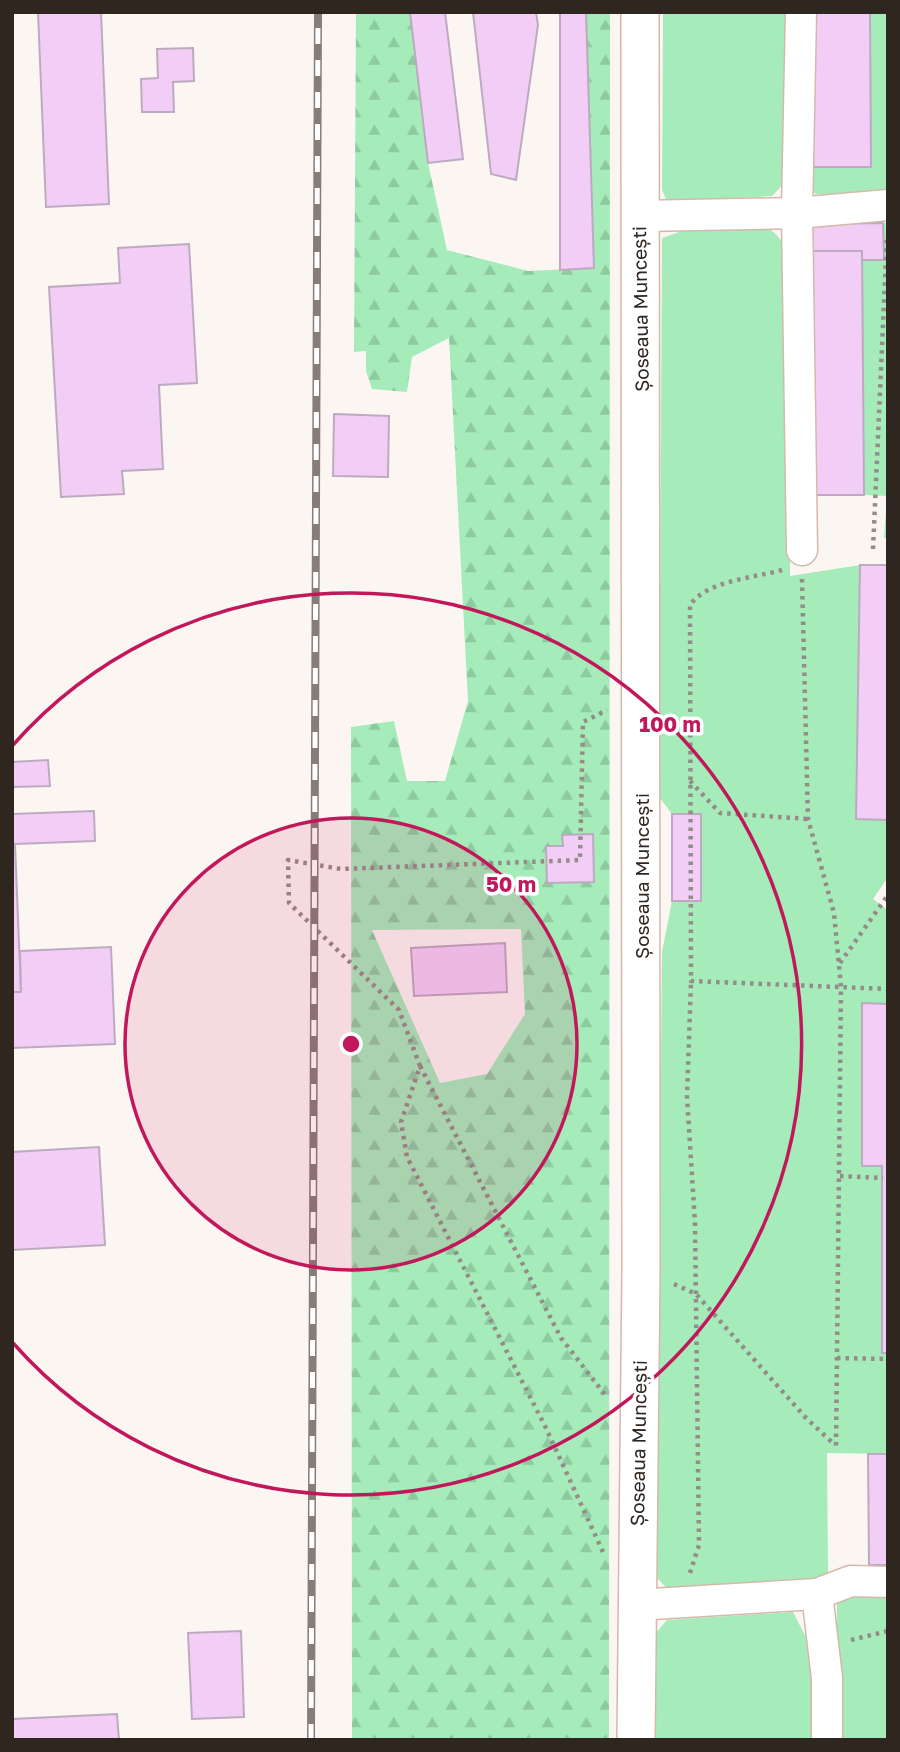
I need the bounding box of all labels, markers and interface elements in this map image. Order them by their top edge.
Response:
street label: Șoseaua Muncești [627,226,653,392]
text: 100 m [639,711,701,737]
street label: Șoseaua Muncești [630,793,653,959]
text: 50 m [486,871,536,897]
centre of rings [339,1032,363,1056]
street label: Șoseaua Muncești [625,1360,651,1526]

